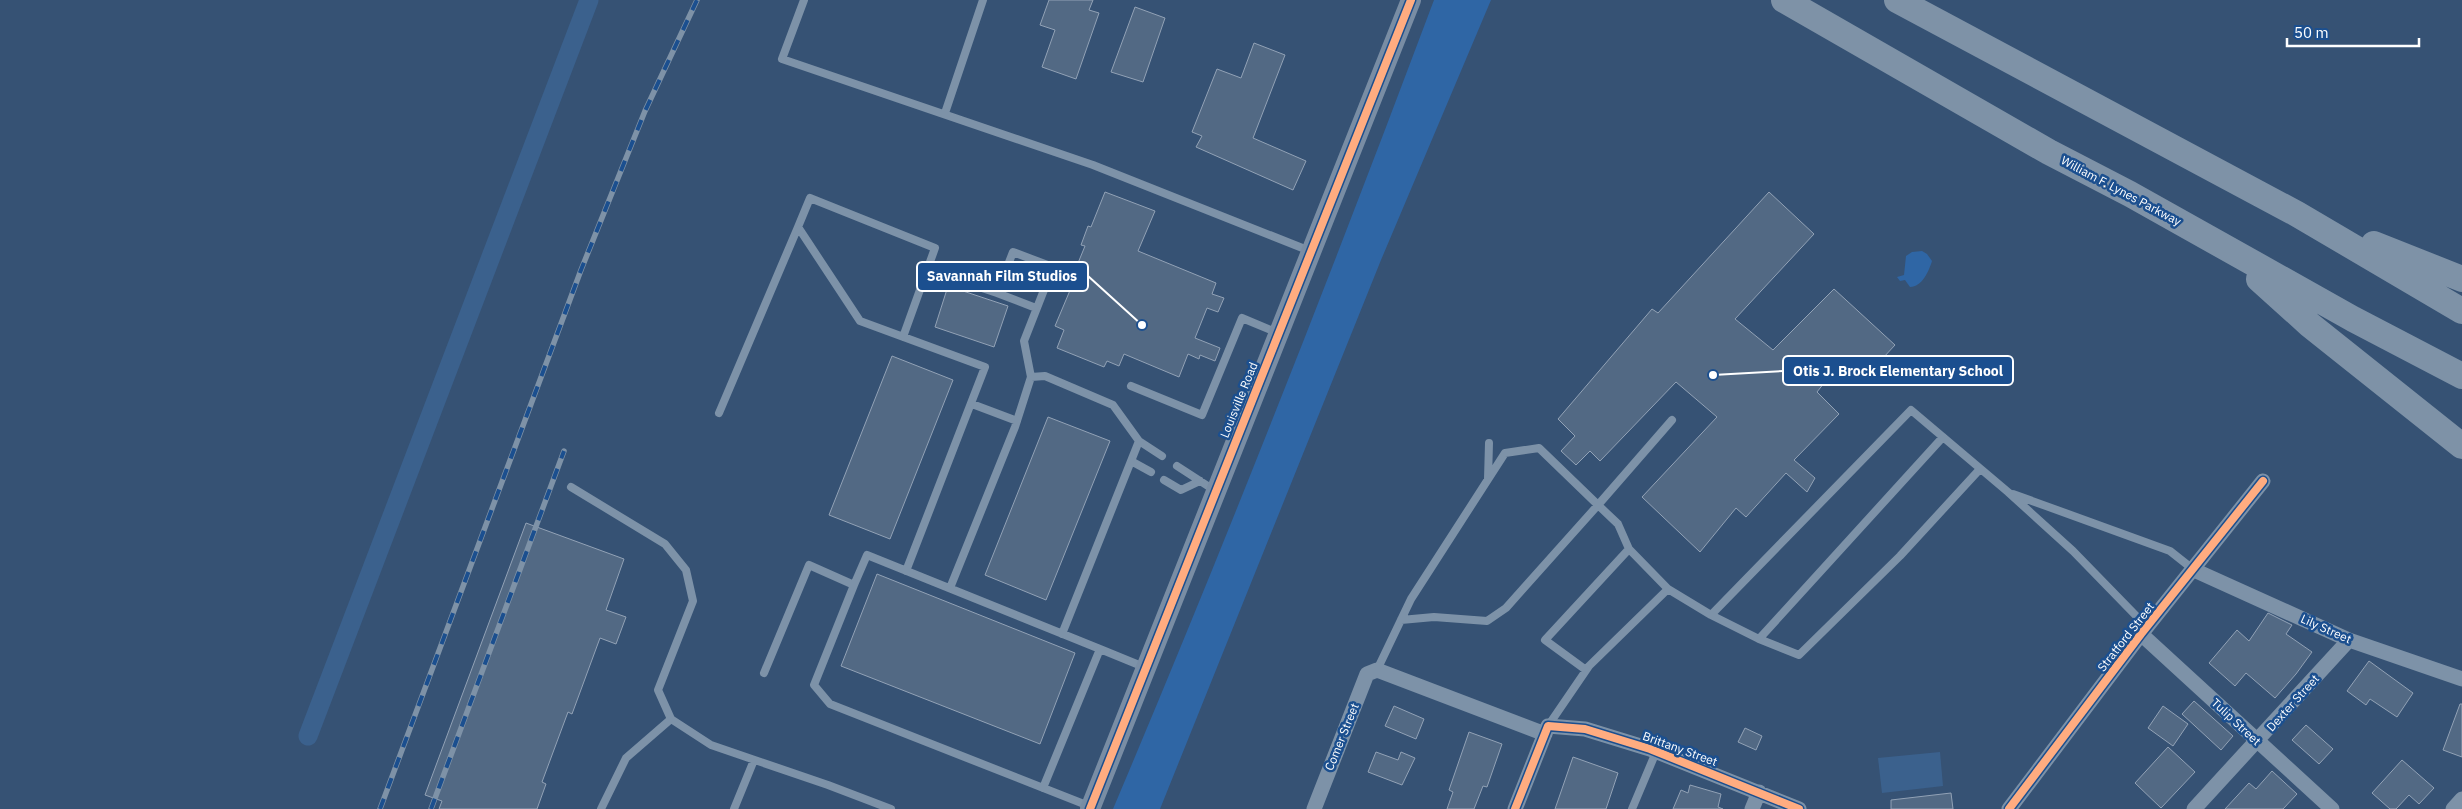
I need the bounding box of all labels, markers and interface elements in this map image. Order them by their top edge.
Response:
scale bar [2287,15,2420,47]
text: 50 m [2294,23,2329,42]
street label: William F. Lynes Parkway [2059,152,2184,229]
callout: Savannah Film Studios [917,262,1088,291]
text: Savannah Film Studios [927,267,1077,285]
callout: Otis J. Brock Elementary School [1783,356,2013,385]
street label: Louisville Road [1217,360,1261,440]
text: Otis J. Brock Elementary School [1793,362,2003,380]
street label: Stratford Street [2094,599,2157,674]
street label: Lily Street [2299,611,2354,646]
street label: Dexter Street [2263,671,2322,734]
street label: Tulip Street [2209,695,2264,748]
street label: Comer Street [1321,701,1362,773]
street label: Brittany Street [1641,728,1720,769]

